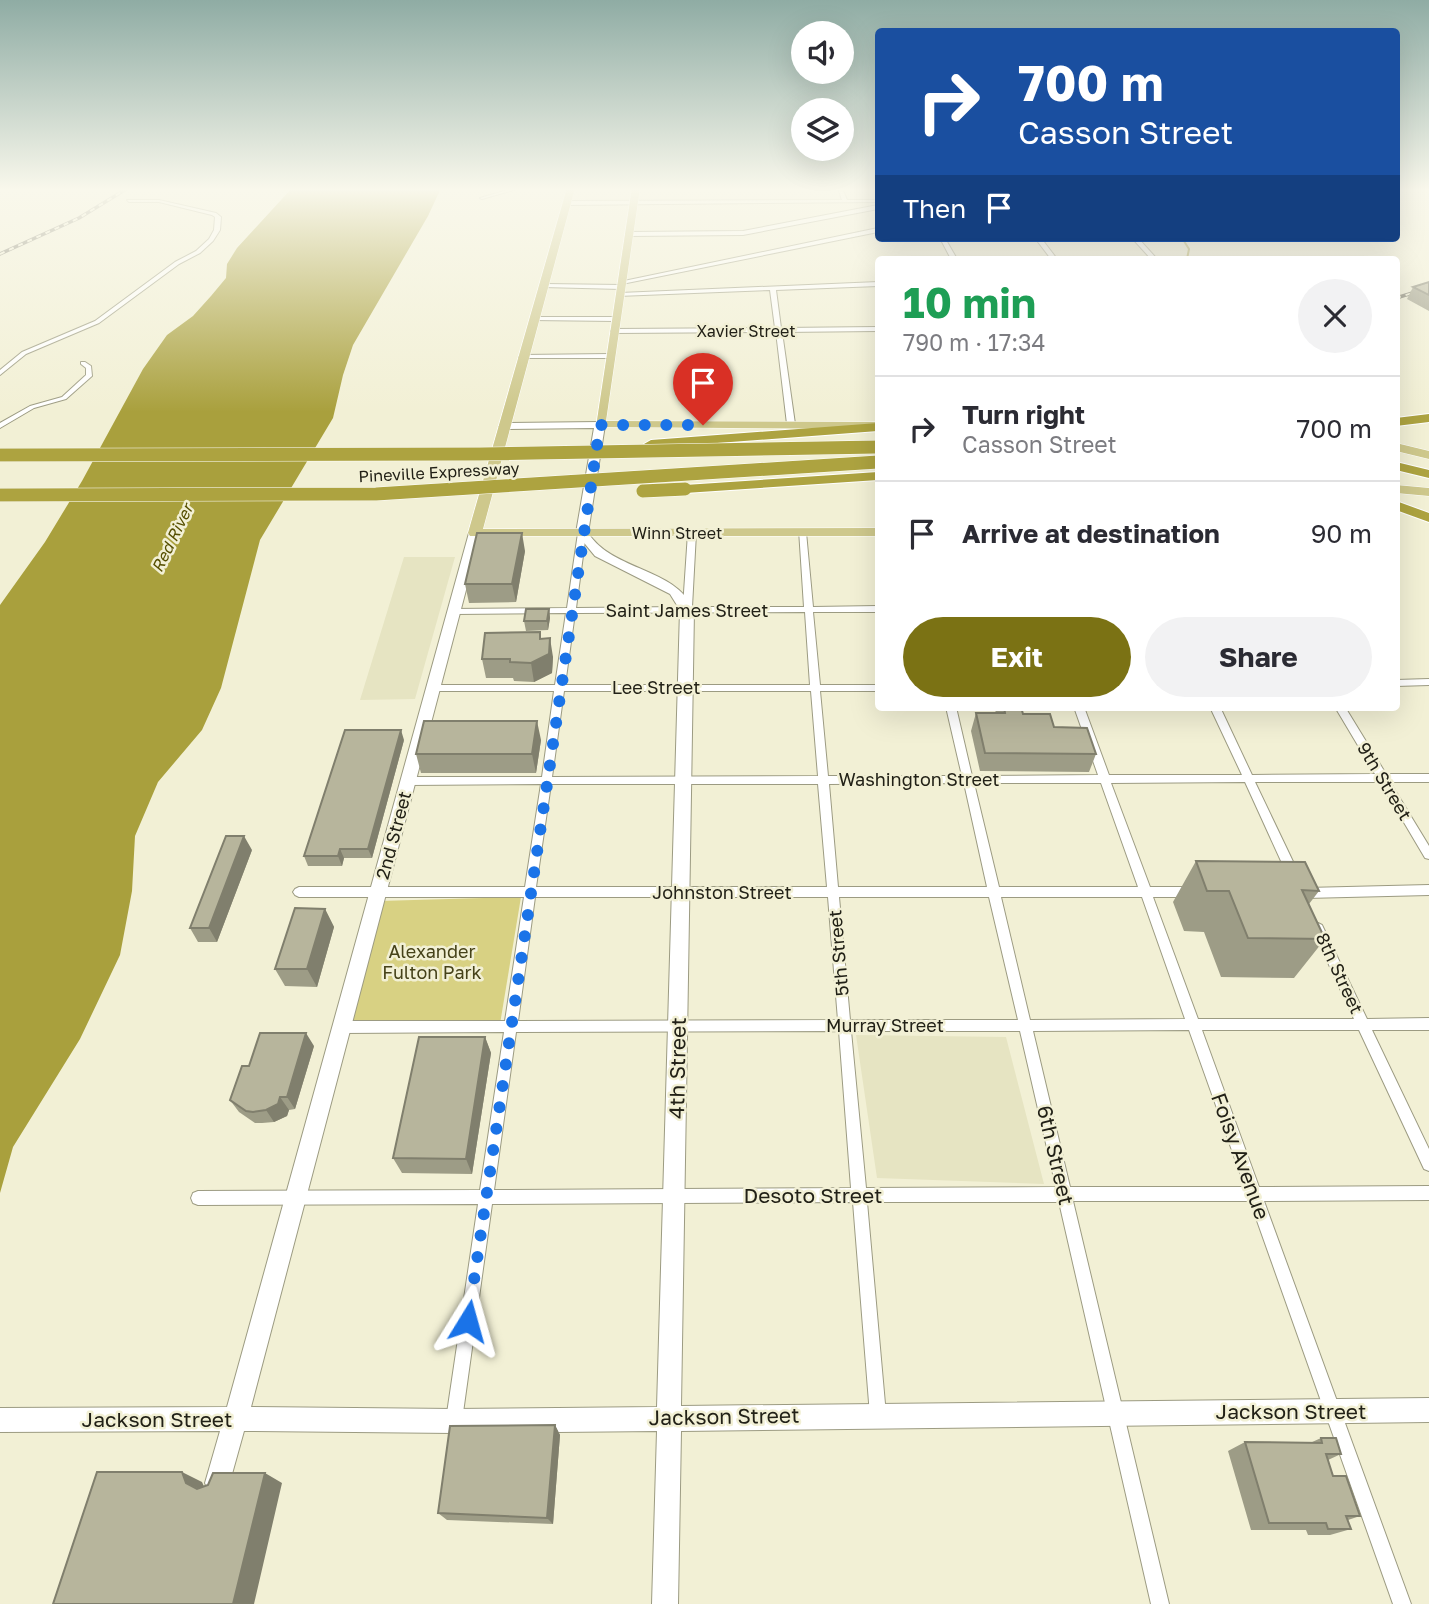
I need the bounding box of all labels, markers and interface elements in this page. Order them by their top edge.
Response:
map controls [791,21,854,161]
button: sound [791,21,854,84]
text: 700 m [1018,53,1164,112]
icon: right [903,56,994,147]
button: layers [791,98,854,161]
text: Casson Street [1018,113,1233,151]
icon: arrive [980,189,1018,227]
text: Then [903,193,966,224]
text: 10 min [903,277,1036,327]
button: close [1298,279,1372,353]
street label: Xavier Street [696,321,796,341]
text: 790 m · 17:34 [903,328,1046,356]
pin [673,353,733,425]
icon: arrive [684,364,722,402]
text: Turn right [962,399,1085,430]
icon: right [903,410,941,448]
text: 700 m [1296,413,1372,444]
text: Casson Street [962,430,1117,458]
street label: Pineville Expressway [358,458,520,486]
water label: Red River [147,498,198,575]
icon: arrive [903,515,941,553]
text: Arrive at destination [962,518,1220,549]
text: 90 m [1311,518,1372,549]
street label: Winn Street [632,523,722,543]
street label: Saint James Street [606,599,768,621]
button: Exit [903,617,1131,697]
button: Share [1145,617,1372,697]
street label: Lee Street [612,676,700,698]
street label: 9th Street [1353,738,1417,824]
street label: Washington Street [838,768,1000,790]
street label: 2nd Street [371,789,415,881]
street label: Johnston Street [652,881,792,903]
street label: 5th Street [823,909,853,997]
street label: 8th Street [1312,929,1368,1017]
park label: Alexander Fulton Park [382,940,482,983]
street label: Murray Street [826,1014,944,1036]
street label: 4th Street [663,1017,691,1119]
street label: Foisy Avenue [1206,1089,1276,1223]
street label: 6th Street [1032,1103,1080,1207]
street label: Desoto Street [743,1182,883,1208]
position arrow [431,1284,505,1358]
street label: Jackson Street [1216,1398,1366,1424]
street label: Jackson Street [648,1402,800,1430]
street label: Jackson Street [82,1406,232,1432]

